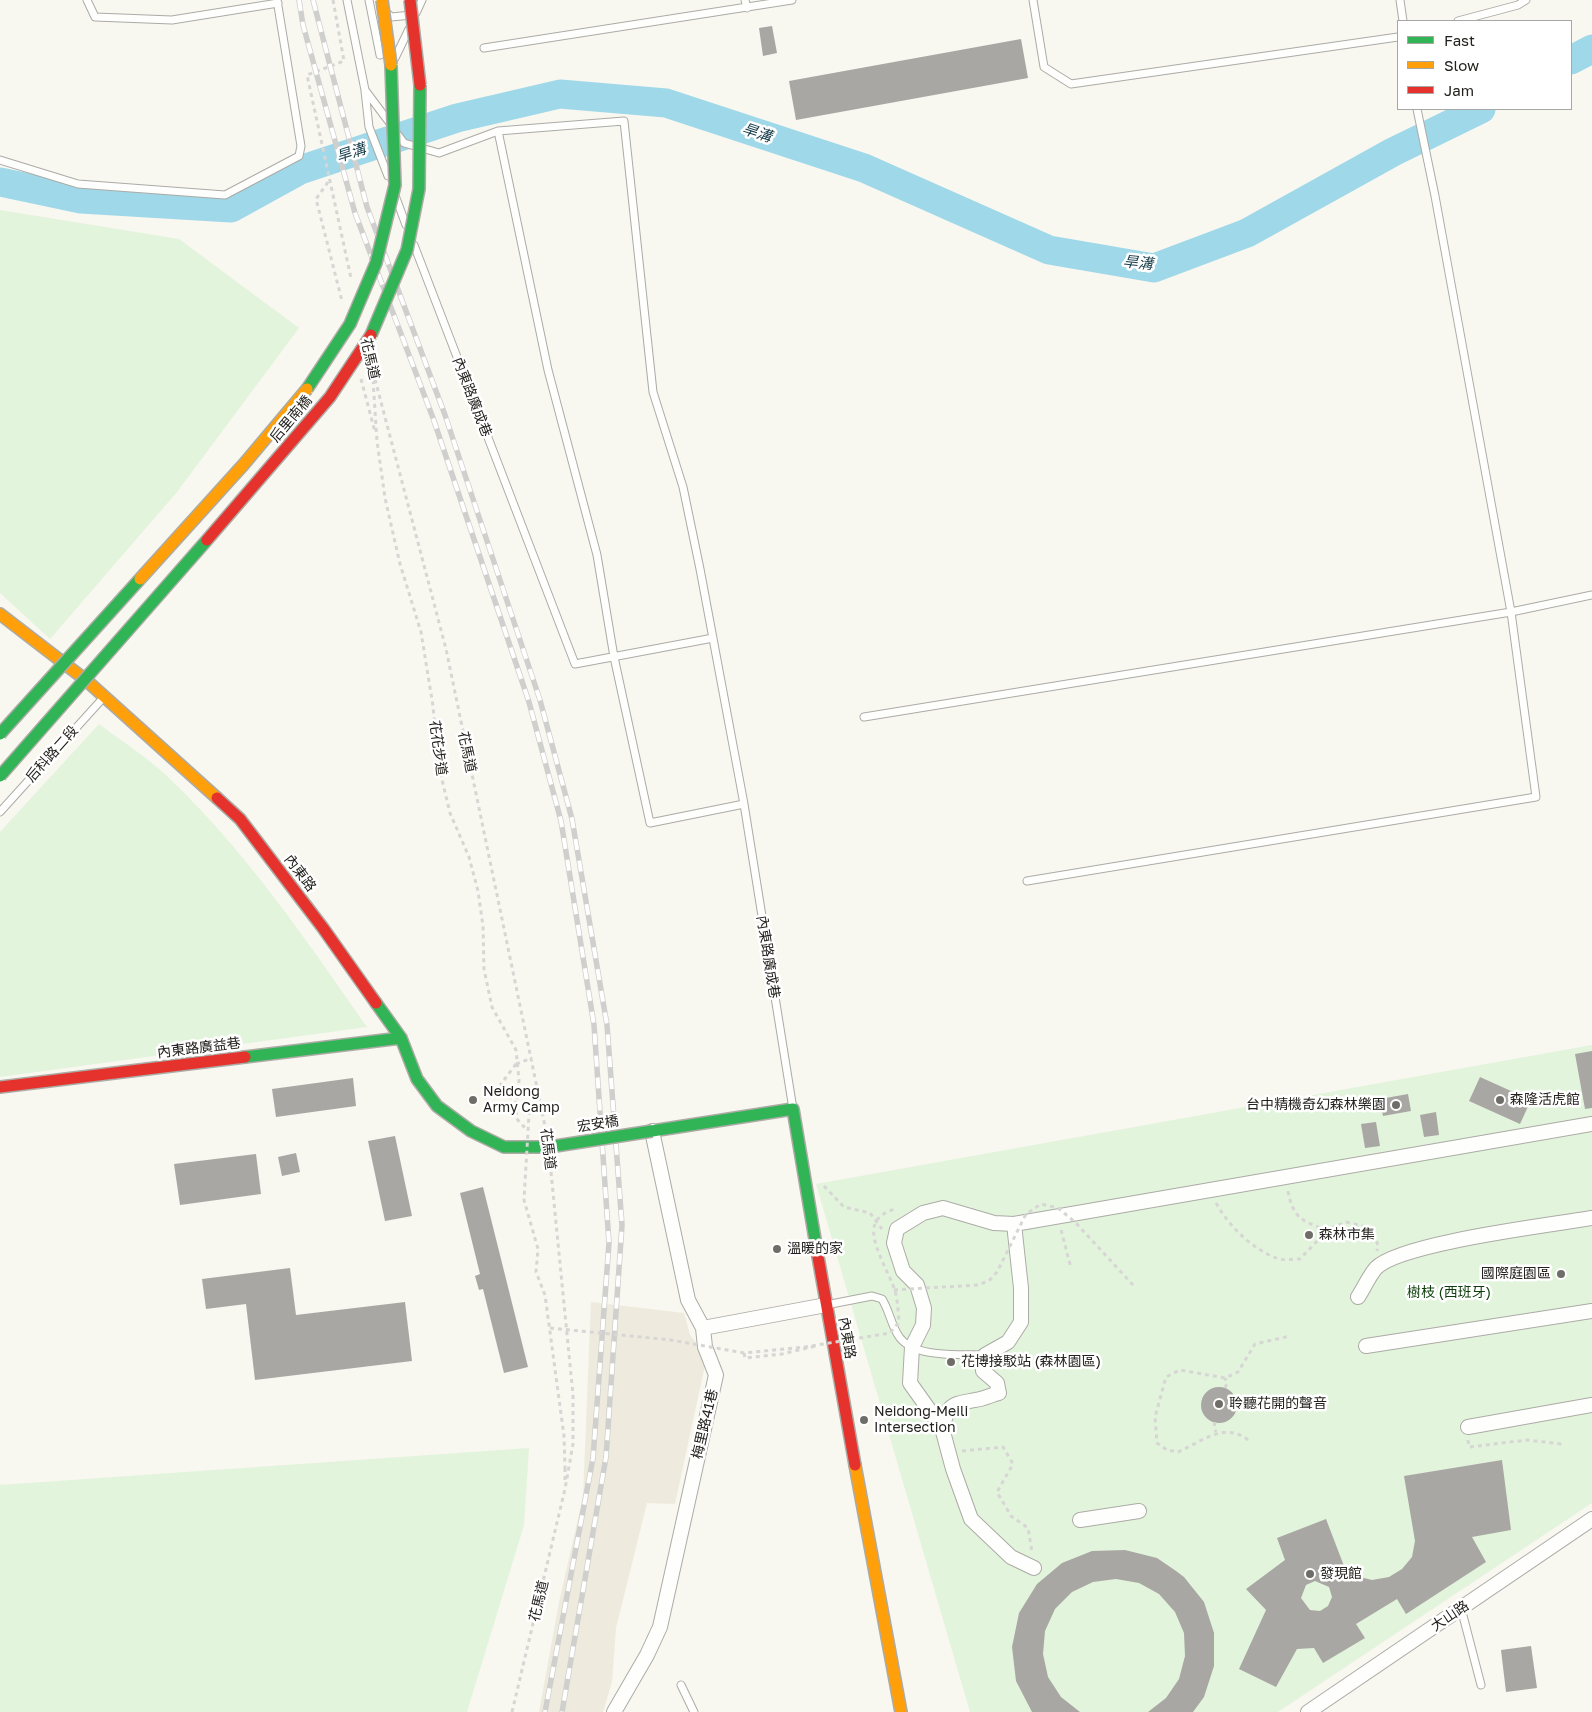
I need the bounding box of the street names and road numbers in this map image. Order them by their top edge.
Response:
street label: 花馬道 [357,337,383,381]
street label: 內東路廣成巷 [449,355,495,439]
street label: 后里南橋 [267,392,315,446]
street label: 花花步道 [426,719,450,777]
street label: 后科路二段 [22,722,82,786]
street label: 花馬道 [454,730,480,774]
street label: 內東路 [281,851,319,895]
street label: 內東路廣成巷 [753,914,783,1000]
street label: 內東路廣益巷 [156,1035,242,1061]
street label: 宏安橋 [576,1112,620,1136]
street label: 花馬道 [537,1127,559,1171]
street label: 內東路 [835,1316,859,1360]
street label: 梅里路41巷 [689,1387,721,1461]
street label: 花馬道 [526,1579,552,1623]
street label: 大山路 [1428,1597,1472,1635]

